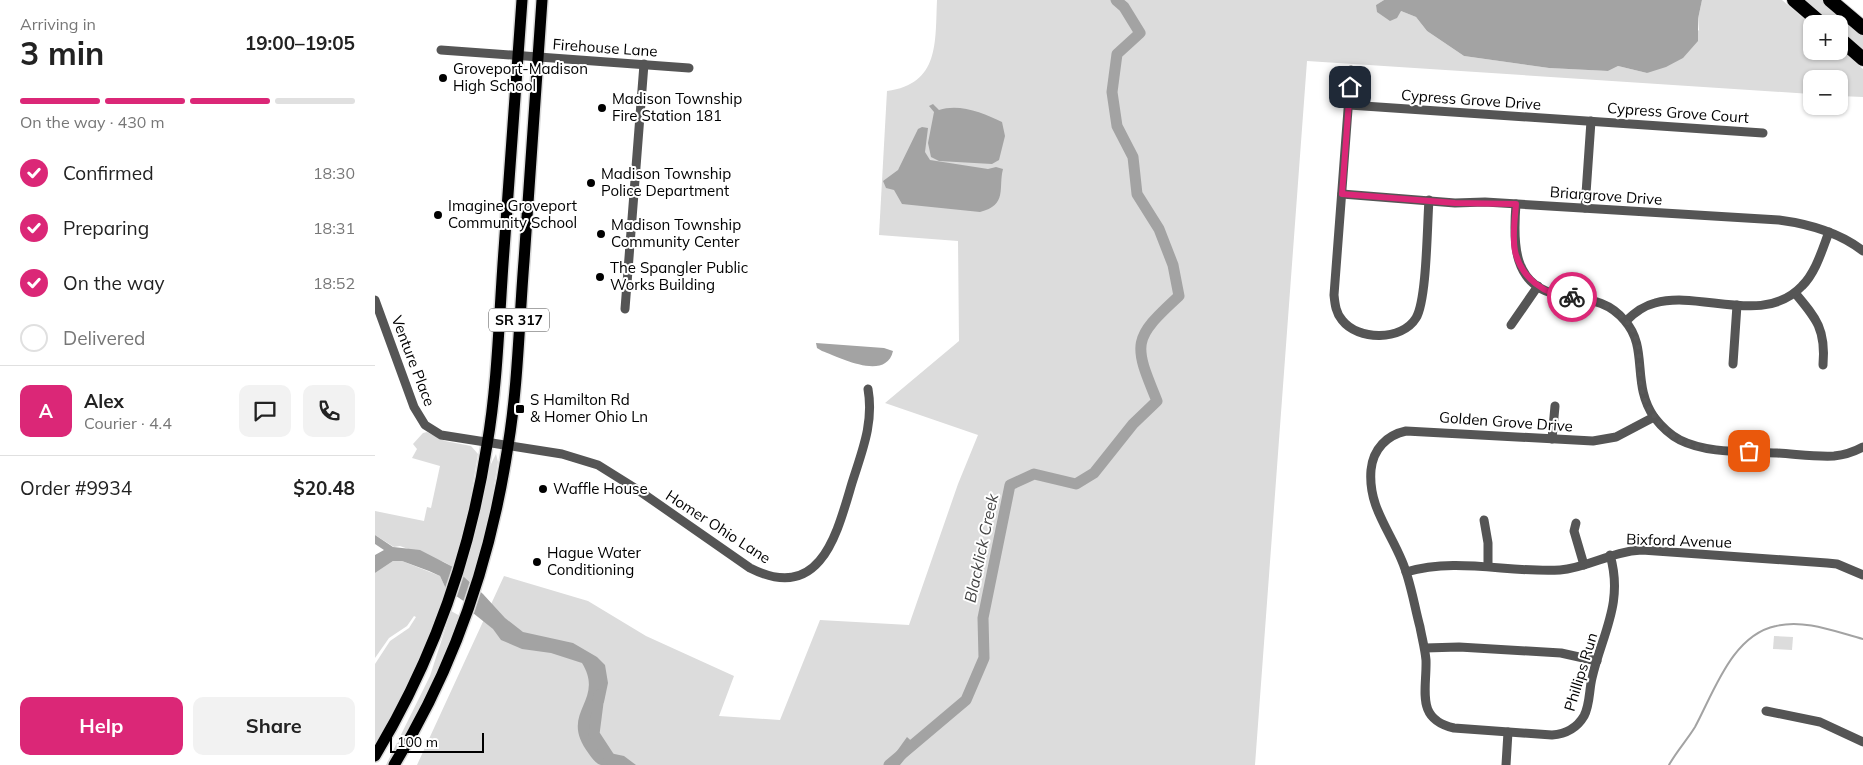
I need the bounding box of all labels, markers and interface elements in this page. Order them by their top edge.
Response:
text: Arriving in [20,14,96,34]
map controls [1803,15,1848,115]
button: + [1803,15,1848,60]
text: 19:00–19:05 [245,31,355,55]
text: 3 min [20,33,104,73]
street label: Firehouse Lane [552,34,658,61]
place label: Groveport-Madison High School [453,59,588,95]
pin [1329,66,1371,108]
button: − [1803,70,1848,115]
marker: Groveport-Madison High School [437,72,449,84]
icon: home [1336,73,1364,101]
street label: Cypress Grove Drive [1400,85,1542,114]
place label: Madison Township Fire Station 181 [612,89,742,125]
street label: Cypress Grove Court [1607,98,1750,127]
marker: Madison Township Fire Station 181 [596,102,608,114]
text: On the way · 430 m [20,112,165,132]
icon: check [20,159,48,187]
text: Confirmed [63,161,154,185]
text: 18:30 [313,163,355,183]
place label: Madison Township Police Department [601,164,731,200]
marker: Madison Township Police Department [585,177,597,189]
street label: Briargrove Drive [1549,182,1663,209]
place label: Imagine Groveport Community School [448,196,577,232]
marker: Imagine Groveport Community School [432,209,444,221]
icon: check [20,214,48,242]
place label: Madison Township Community Center [611,215,741,251]
text: Preparing [63,216,149,240]
text: 18:31 [313,218,355,238]
marker: Madison Township Community Center [595,228,607,240]
place label: The Spangler Public Works Building [610,258,748,294]
icon: check [20,269,48,297]
text: On the way [63,271,165,295]
marker: The Spangler Public Works Building [594,271,606,283]
courier [1547,272,1597,322]
text: 18:52 [313,273,355,293]
icon: bike [1558,283,1586,311]
road number: SR 317 [489,308,549,332]
street label: Venture Place [387,313,439,409]
text: Delivered [63,326,145,350]
button: chat [239,385,291,437]
button: phone [303,385,355,437]
text: Alex [84,389,124,413]
place label: S Hamilton Rd & Homer Ohio Ln [530,390,648,426]
text: A [39,399,53,423]
marker: S Hamilton Rd & Homer Ohio Ln [514,403,526,415]
street label: Golden Grove Drive [1439,407,1573,436]
text: Courier · 4.4 [84,413,172,433]
pin [1728,430,1770,472]
icon: bag [1735,437,1763,465]
text: Order #9934 [20,476,132,500]
text: $20.48 [293,476,355,500]
place label: Waffle House [553,479,648,498]
marker: Waffle House [537,483,549,495]
street label: Homer Ohio Lane [662,486,774,568]
water label: Blacklick Creek [960,491,1002,604]
street label: Bixford Avenue [1626,529,1732,552]
place label: Hague Water Conditioning [547,543,641,579]
marker: Hague Water Conditioning [531,556,543,568]
street label: Phillips Run [1560,630,1601,713]
button: Help [20,697,183,755]
button: Share [193,697,355,755]
scale bar [390,730,484,753]
text: 100 m [397,733,438,751]

